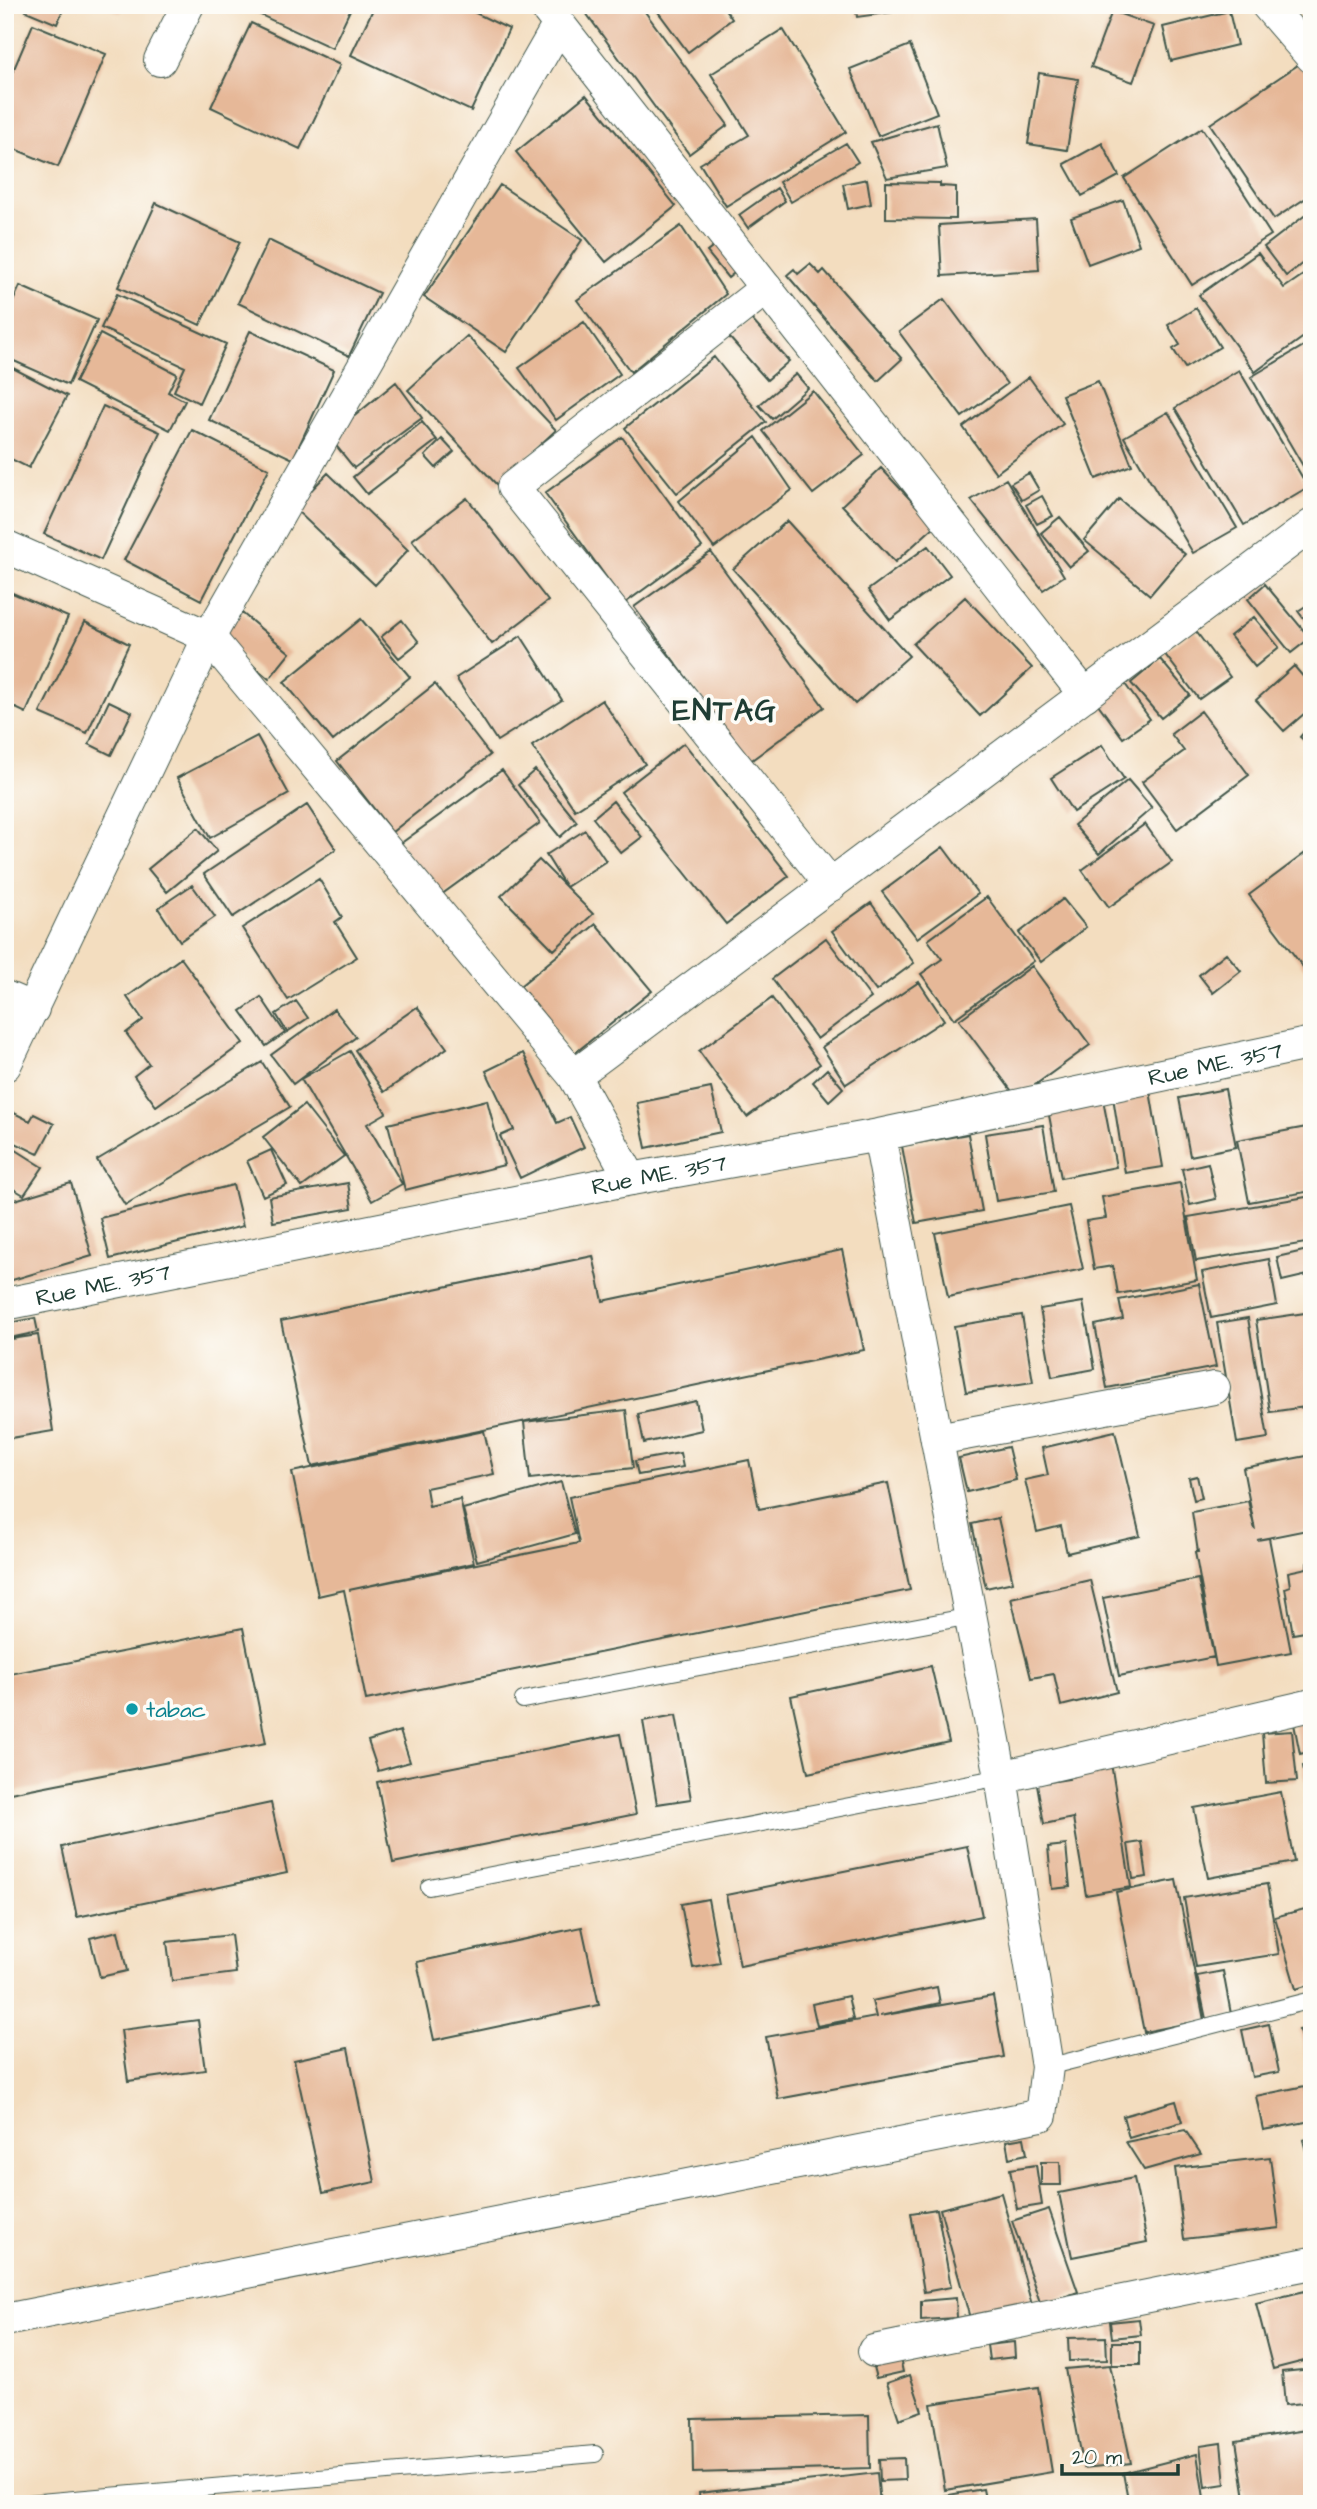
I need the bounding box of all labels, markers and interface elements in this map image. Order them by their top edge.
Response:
district label: ENTAG [672,690,778,732]
street label: Rue ME. 357 [1145,1035,1286,1094]
street label: Rue ME. 357 [589,1147,730,1203]
street label: Rue ME. 357 [33,1256,174,1315]
place label: tabac [146,1694,206,1726]
marker: tabac [124,1701,140,1717]
scale bar [1062,2432,1177,2476]
text: 20 m [1072,2443,1123,2472]

